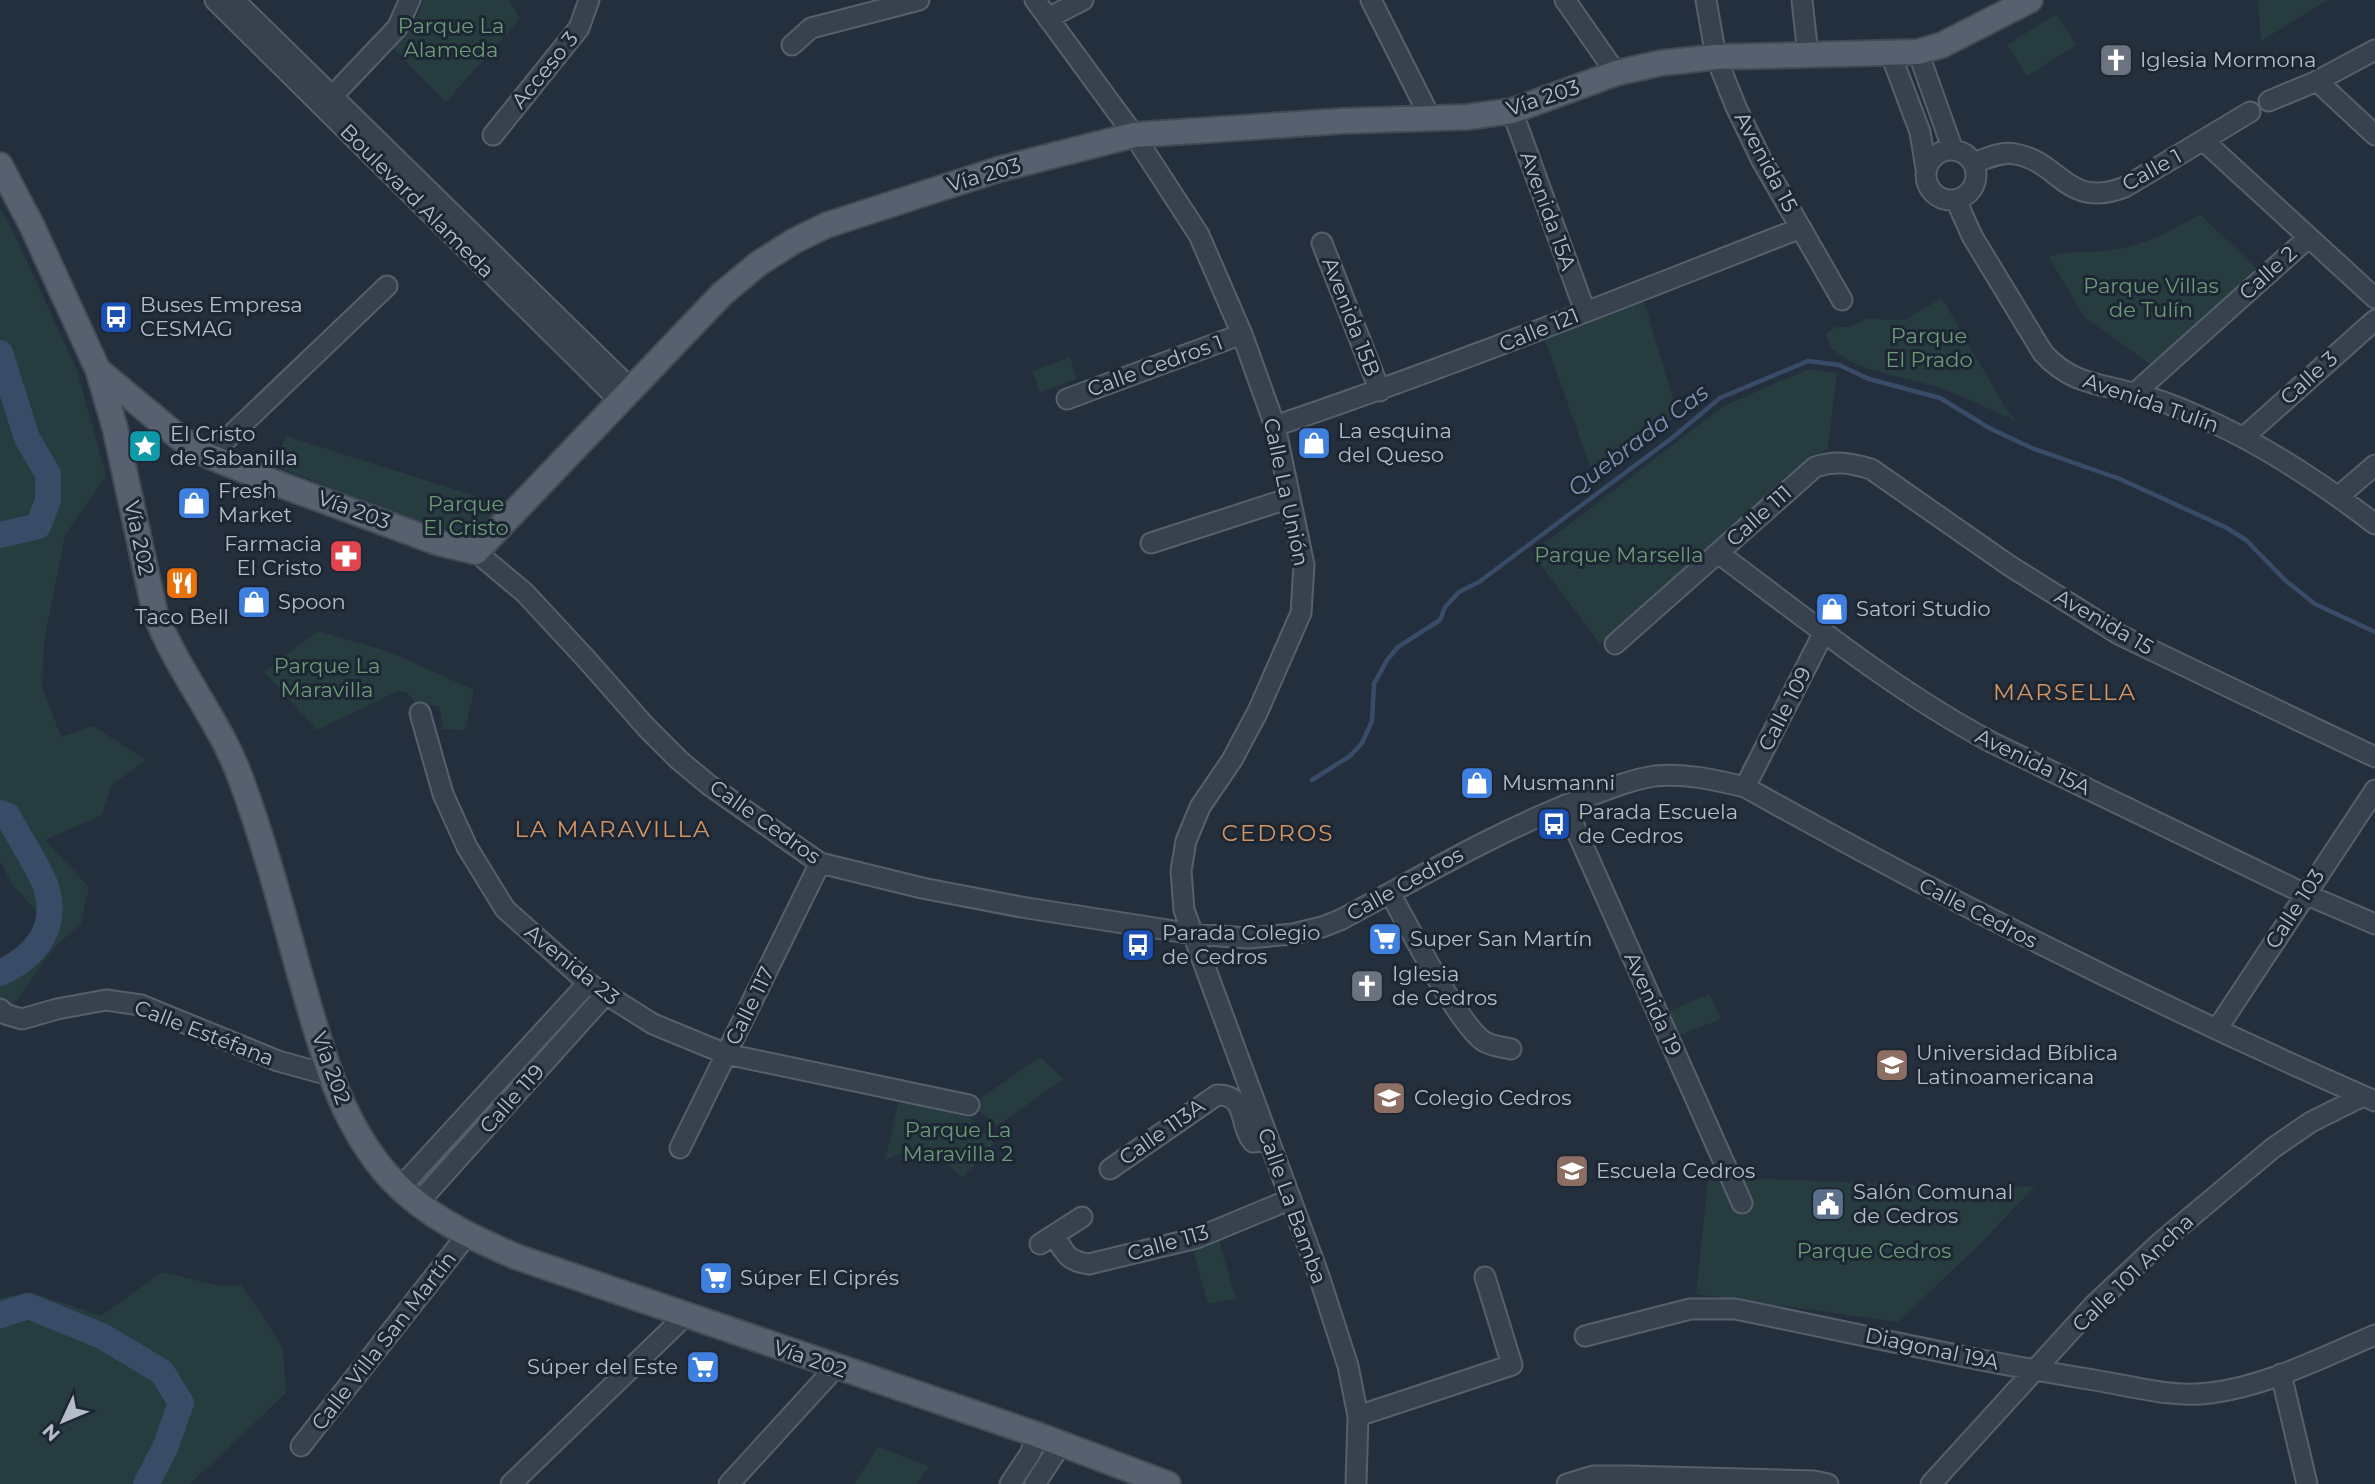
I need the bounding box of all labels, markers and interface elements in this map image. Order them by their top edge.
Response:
park label: Parque La Alameda [398,13,504,62]
street label: Acceso 3 [506,26,583,113]
church icon: Iglesia Mormona [2097,41,2135,79]
place label: Iglesia Mormona [2140,47,2316,72]
street label: Vía 203 [1503,74,1582,121]
street label: Avenida 15 [1730,107,1803,216]
street label: Boulevard Alameda [335,119,499,283]
street label: Calle 1 [2118,143,2186,196]
street label: Avenida 15A [1515,148,1582,275]
street label: Vía 203 [944,152,1023,197]
street label: Calle 2 [2234,240,2302,305]
street label: Avenida 15B [1317,254,1386,380]
park label: Parque Villas de Tulín [2083,273,2219,322]
place label: Buses Empresa CESMAG [140,292,303,341]
bus stop icon: Buses Empresa CESMAG [97,298,135,336]
street label: Calle 121 [1495,302,1582,357]
park label: Parque El Prado [1885,323,1973,372]
street label: Calle Cedros 1 [1084,329,1226,402]
street label: Calle 3 [2275,345,2342,410]
street label: Avenida Tulín [2080,368,2222,437]
water label: Quebrada Cas [1562,378,1714,502]
street label: Calle La Unión [1259,416,1314,568]
place label: La esquina del Queso [1338,418,1452,467]
place label: El Cristo de Sabanilla [170,421,298,470]
shop icon: La esquina del Queso [1295,424,1333,462]
place icon: El Cristo de Sabanilla [126,427,164,465]
place label: Fresh Market [218,478,292,527]
street label: Calle 111 [1721,480,1797,551]
shop icon: Fresh Market [175,484,213,522]
street label: Vía 203 [315,485,394,534]
park label: Parque El Cristo [423,491,509,540]
street label: Vía 202 [119,498,160,578]
place label: Farmacia El Cristo [224,531,322,580]
pharmacy icon: Farmacia El Cristo [327,537,365,575]
park label: Parque Marsella [1534,542,1704,567]
restaurant icon: Taco Bell [163,564,201,602]
shop icon: Spoon [235,583,273,621]
street label: Avenida 15 [2050,583,2158,660]
place label: Spoon [278,589,346,614]
shop icon: Satori Studio [1813,590,1851,628]
place label: Satori Studio [1856,596,1991,621]
place label: Taco Bell [135,604,229,629]
park label: Parque La Maravilla [274,653,380,702]
street label: Calle 109 [1753,663,1816,755]
district label: MARSELLA [1993,678,2137,706]
street label: Avenida 15A [1972,723,2096,801]
shop icon: Musmanni [1458,764,1496,802]
place label: Musmanni [1502,770,1615,795]
street label: Calle Cedros [705,774,826,869]
place label: Parada Escuela de Cedros [1578,799,1738,848]
bus stop icon: Parada Escuela de Cedros [1535,805,1573,843]
district label: LA MARAVILLA [514,815,712,843]
district label: CEDROS [1222,819,1334,847]
street label: Calle Cedros [1342,841,1467,926]
street label: Calle 103 [2260,864,2329,953]
street label: Calle Cedros [1915,872,2042,953]
street label: Avenida 23 [520,919,624,1010]
place label: Parada Colegio de Cedros [1162,920,1320,969]
supermarket icon: Super San Martín [1366,920,1404,958]
bus stop icon: Parada Colegio de Cedros [1119,926,1157,964]
place label: Super San Martín [1410,926,1592,951]
street label: Avenida 19 [1620,948,1687,1059]
place label: Iglesia de Cedros [1392,961,1497,1010]
street label: Calle 117 [720,962,779,1049]
church icon: Iglesia de Cedros [1348,967,1386,1005]
street label: Calle Estéfana [131,994,277,1071]
street label: Vía 202 [307,1028,356,1108]
place label: Universidad Bíblica Latinoamericana [1916,1040,2118,1089]
school or university icon: Universidad Bíblica Latinoamericana [1873,1046,1911,1084]
street label: Calle 119 [474,1059,549,1138]
school or university icon: Colegio Cedros [1370,1079,1408,1117]
place label: Colegio Cedros [1414,1085,1572,1110]
street label: Calle 113A [1114,1093,1210,1170]
park label: Parque La Maravilla 2 [903,1117,1013,1166]
street label: Calle La Bamba [1253,1125,1332,1287]
school or university icon: Escuela Cedros [1553,1152,1591,1190]
place label: Escuela Cedros [1596,1158,1755,1183]
place label: Salón Comunal de Cedros [1853,1179,2013,1228]
public building icon: Salón Comunal de Cedros [1809,1185,1847,1223]
street label: Calle 101 Ancha [2067,1209,2198,1337]
street label: Calle 113 [1124,1219,1211,1266]
park label: Parque Cedros [1797,1238,1951,1263]
street label: Calle Villa San Martín [306,1246,461,1435]
supermarket icon: Súper El Ciprés [697,1259,735,1297]
place label: Súper El Ciprés [740,1265,899,1290]
street label: Diagonal 19A [1863,1322,2002,1375]
street label: Vía 202 [770,1334,850,1383]
supermarket icon: Súper del Este [684,1348,722,1386]
place label: Súper del Este [527,1354,678,1379]
north arrow [28,1386,98,1456]
text: N [38,1419,65,1446]

